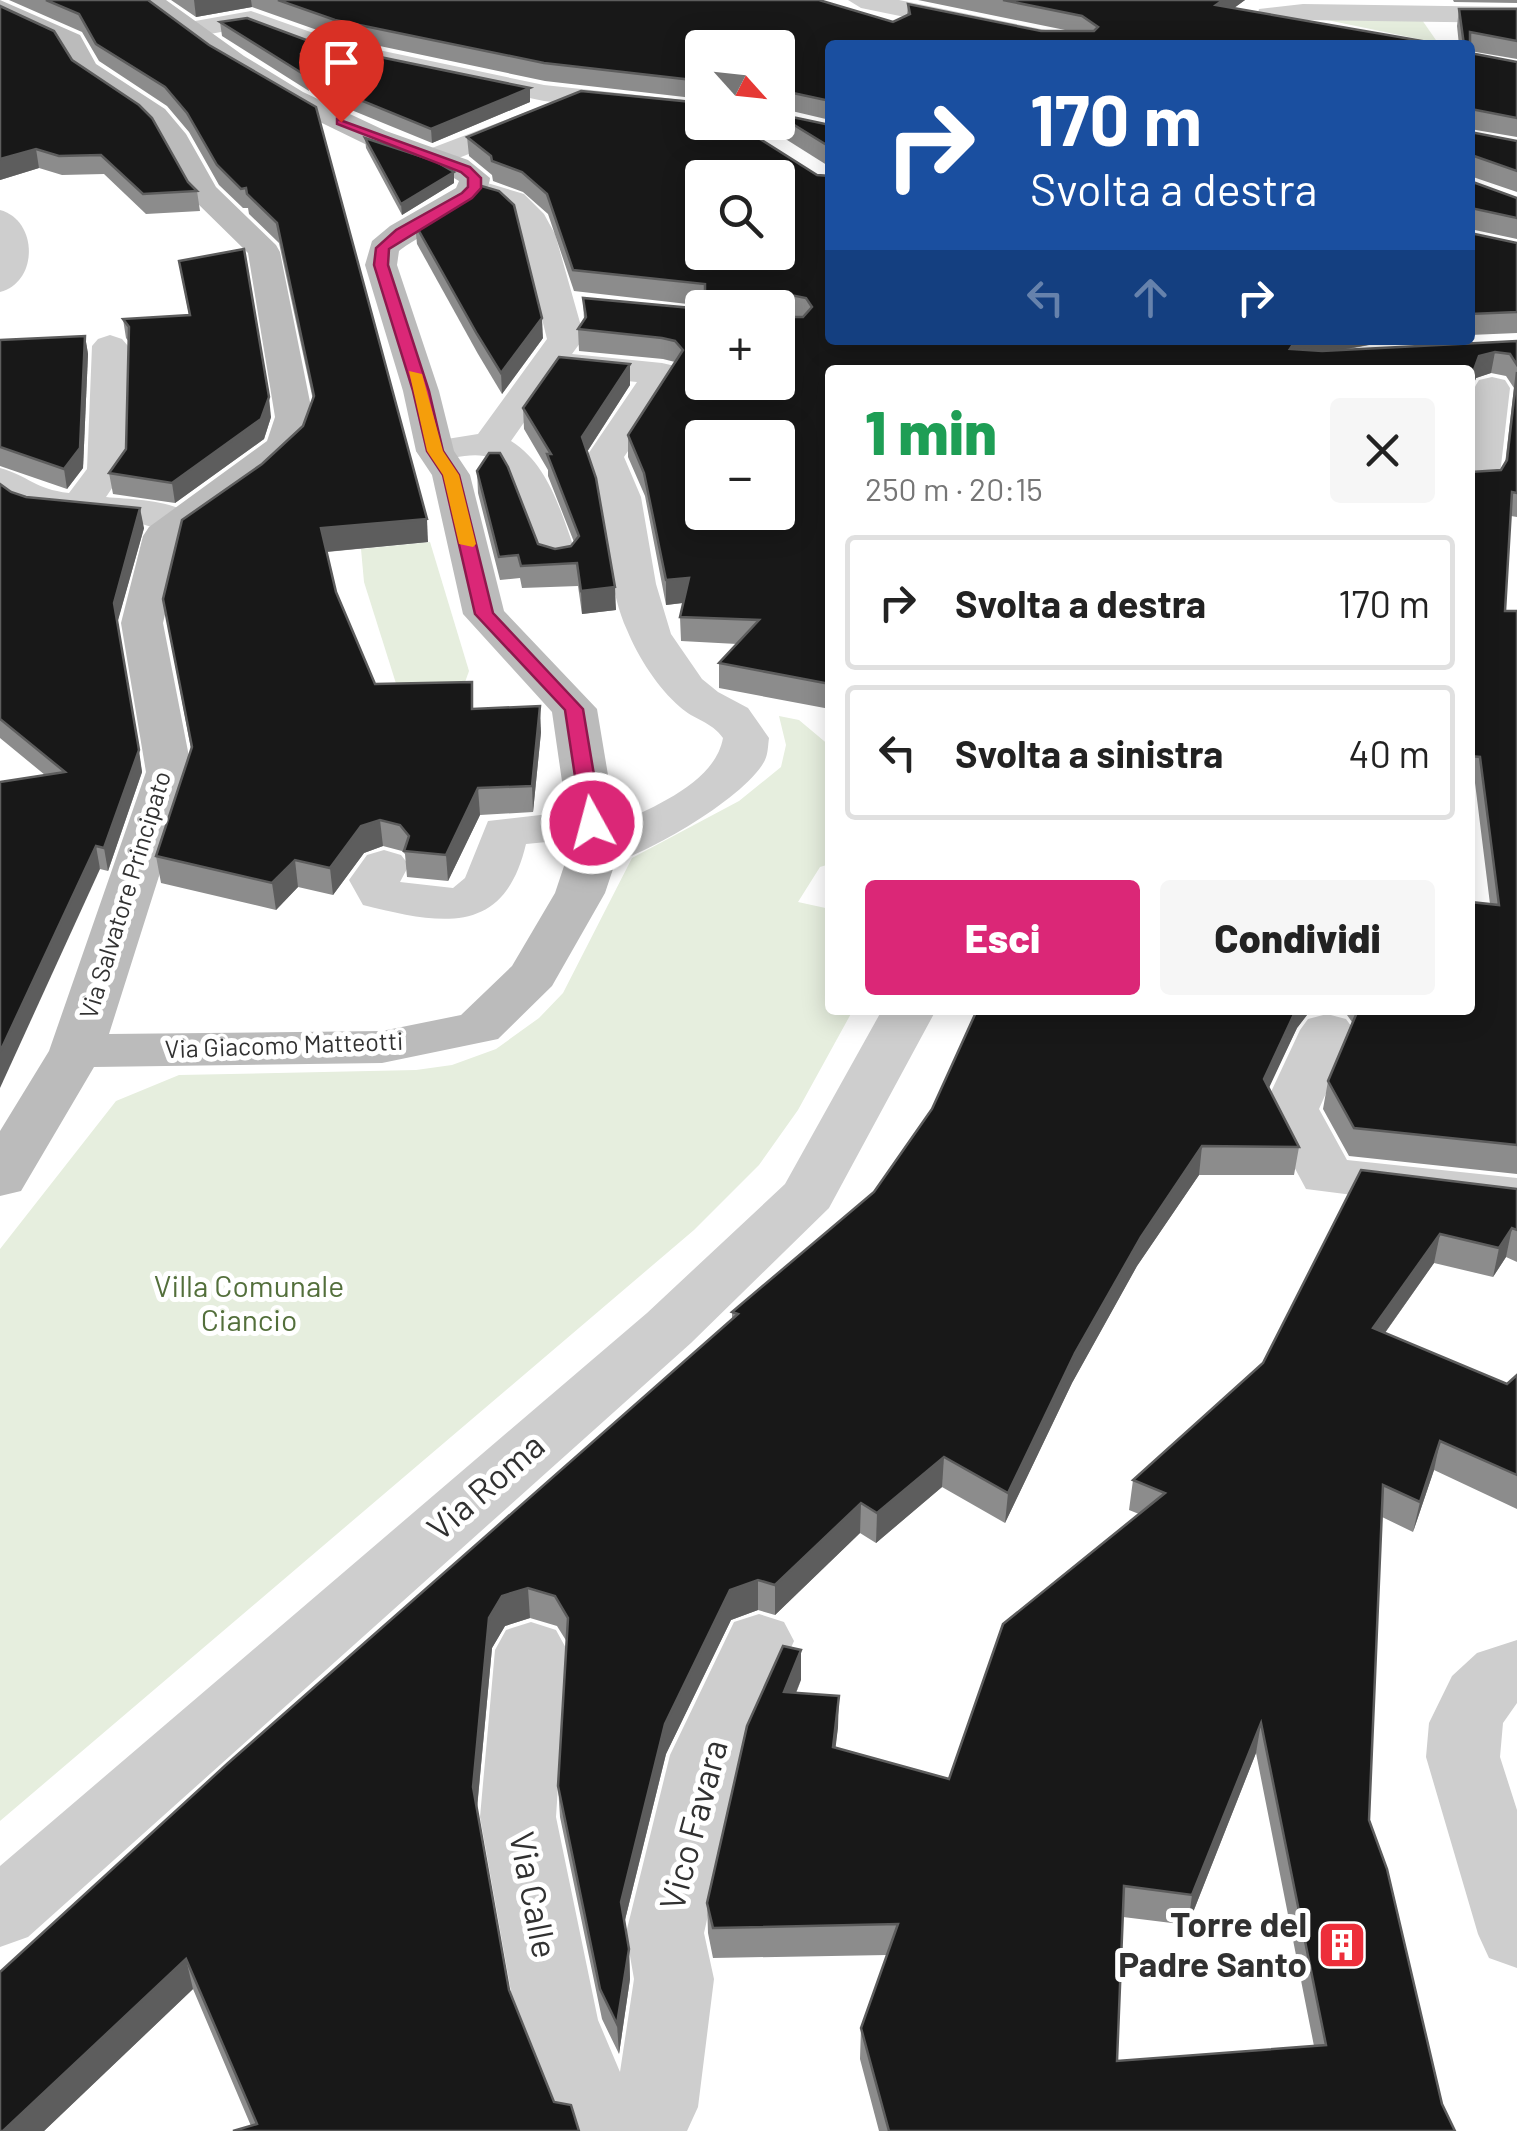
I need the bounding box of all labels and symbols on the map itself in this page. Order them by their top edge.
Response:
pin [299,20,384,123]
north arrow [685,30,795,140]
street label: Via Salvatore Principato [72,767,176,1022]
position arrow [540,771,644,875]
street label: Via Giacomo Matteotti [164,1025,404,1063]
park label: Villa Comunale Ciancio [154,1267,344,1337]
street label: Via Roma [417,1423,552,1548]
street label: Vico Favara [649,1735,735,1914]
street label: Via Calle [502,1828,568,1961]
place label: Torre del Padre Santo [1118,1902,1307,1984]
building icon: Torre del Padre Santo [1316,1919,1368,1971]

